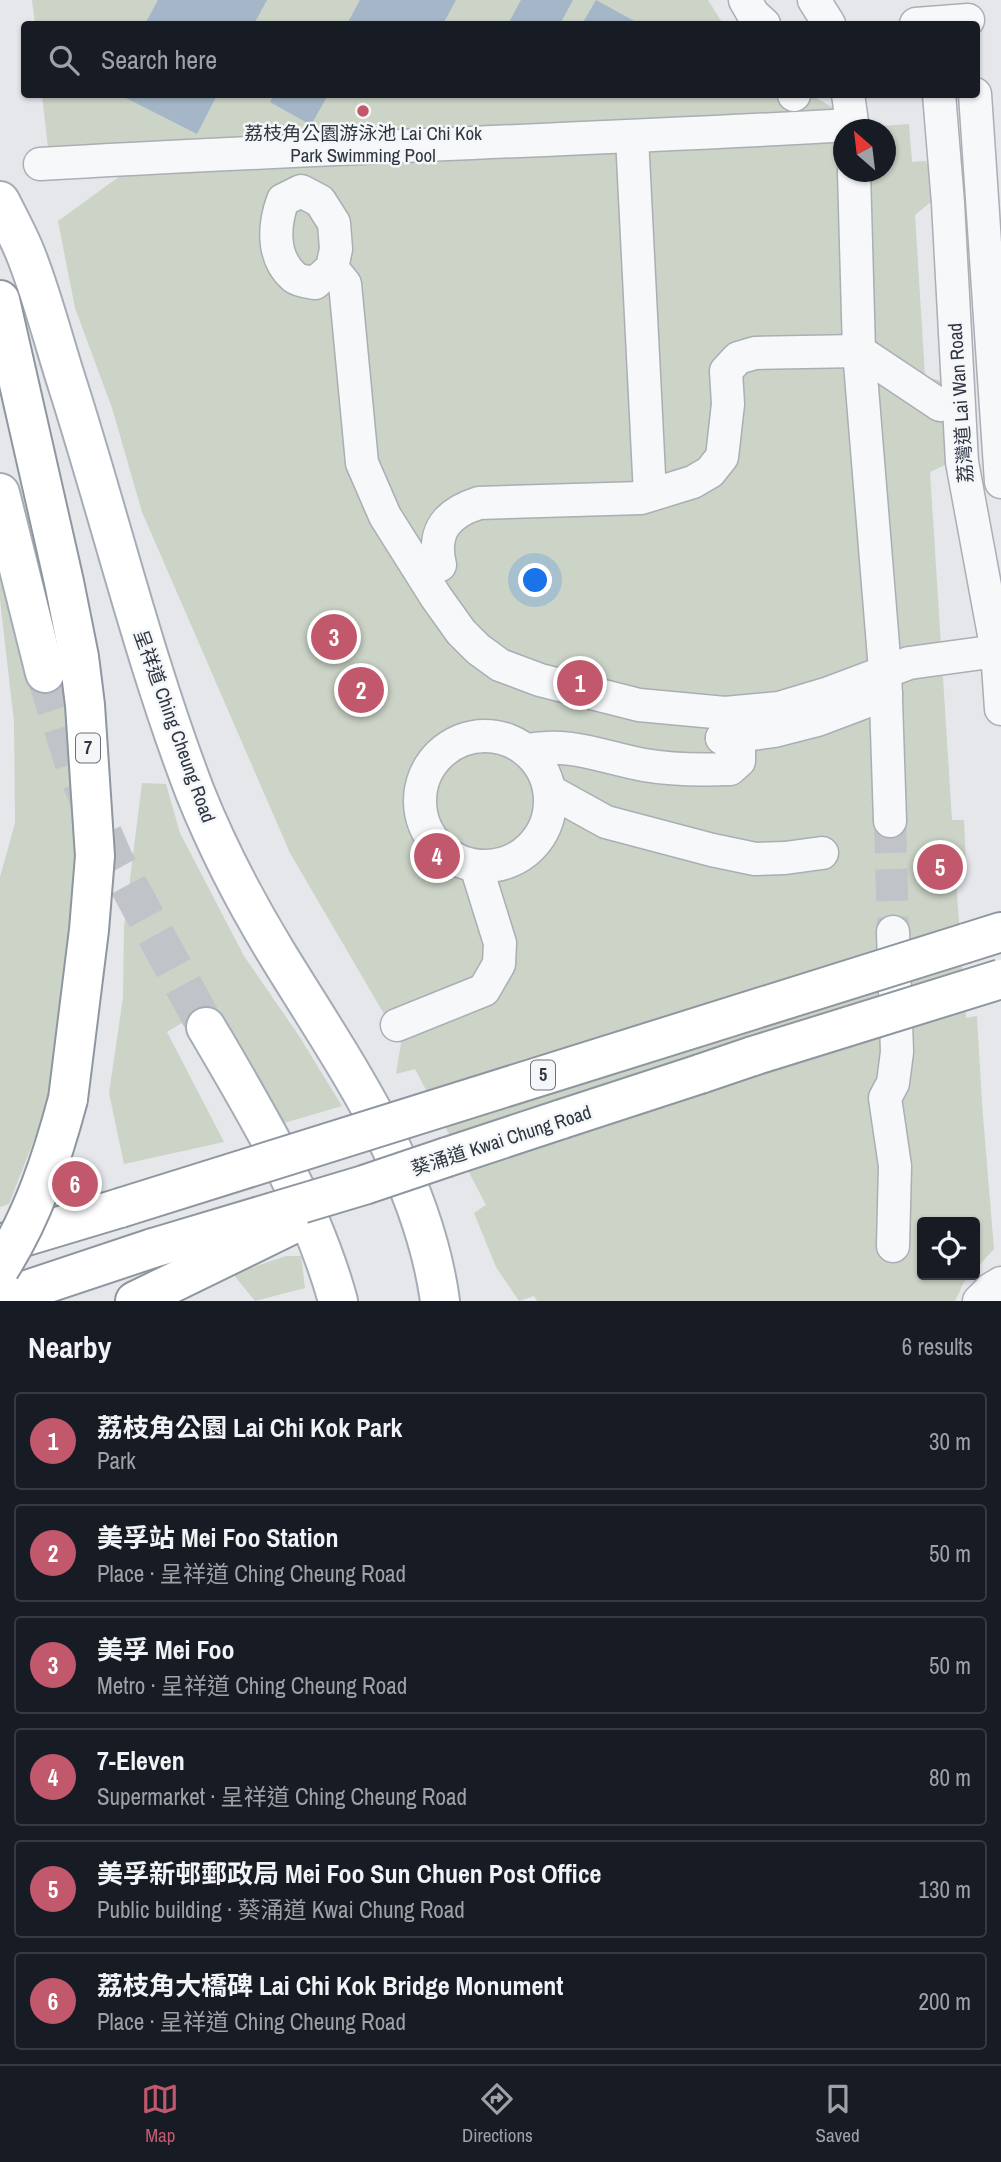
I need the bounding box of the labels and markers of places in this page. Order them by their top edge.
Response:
marker: 荔枝角公園游泳池 Lai Chi Kok Park Swimming Pool [355,103,371,119]
place label: 荔枝角公園游泳池 Lai Chi Kok Park Swimming Pool [244,120,482,168]
pin: 3 [311,611,357,663]
pin: 1 [557,657,603,709]
pin: 2 [338,664,384,716]
pin: 4 [414,830,460,882]
pin: 5 [917,841,963,893]
pin: 6 [52,1158,98,1210]

